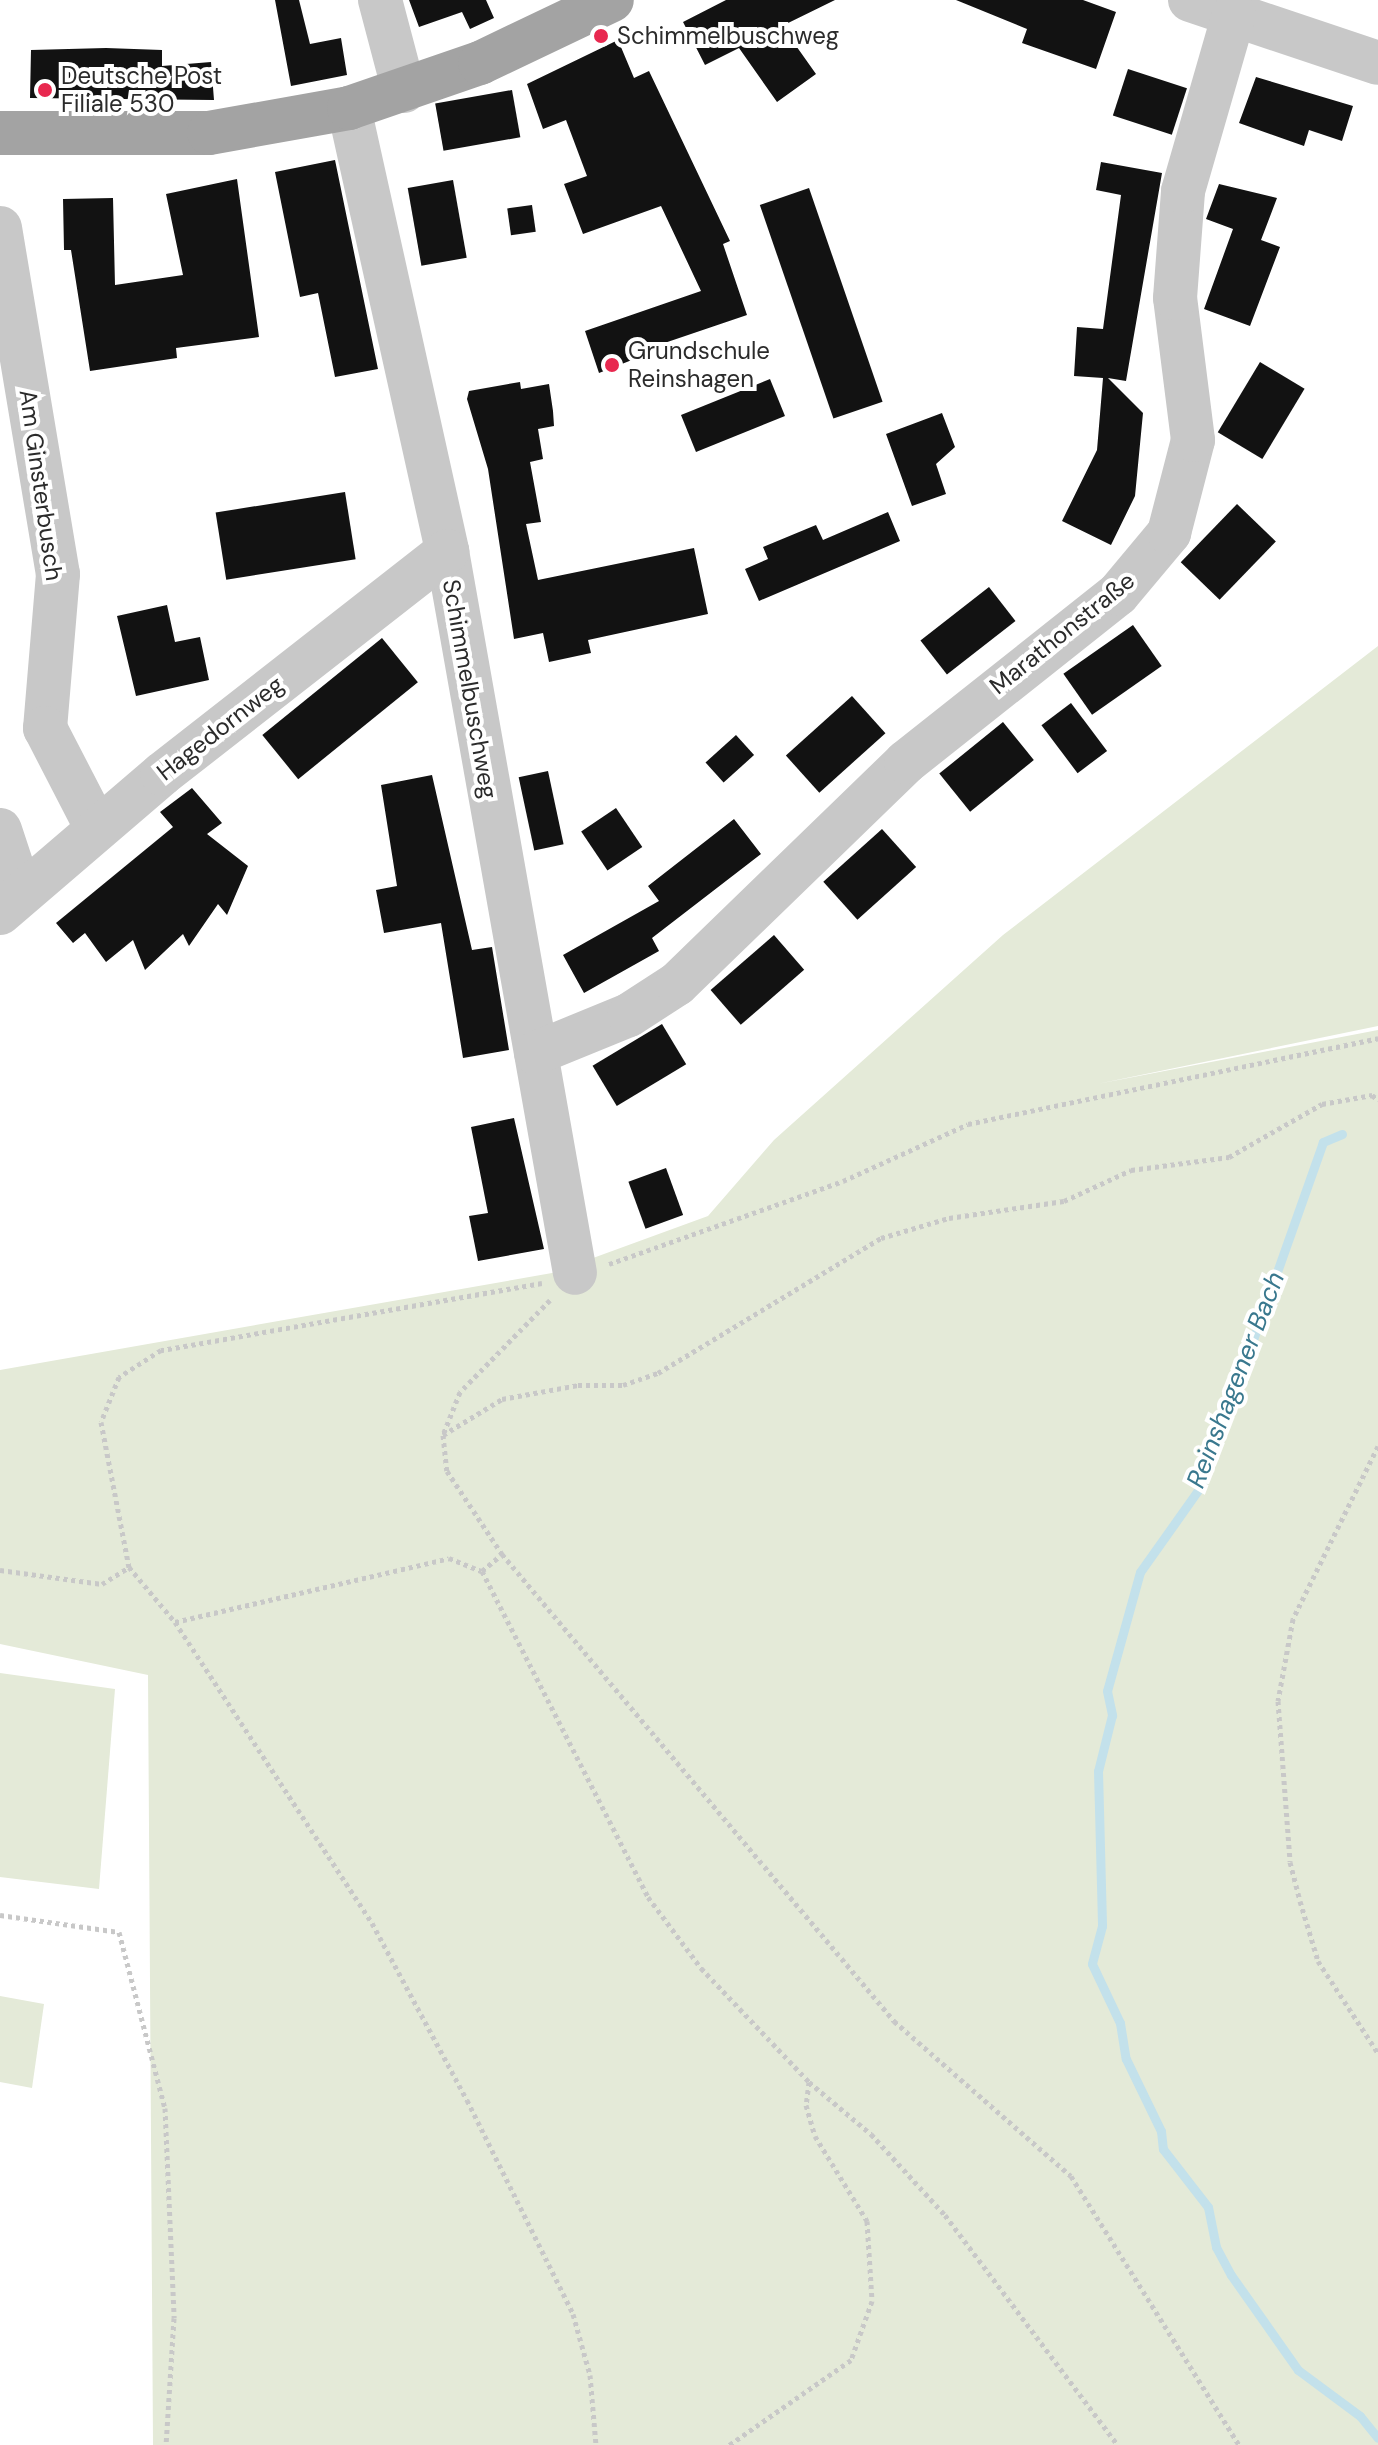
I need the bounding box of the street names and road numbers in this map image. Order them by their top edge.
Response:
street label: Am Ginsterbusch [13,387,69,583]
street label: Marathonstraße [984,566,1140,700]
street label: Schimmelbuschweg [437,577,503,801]
street label: Hagedornweg [151,670,289,786]

